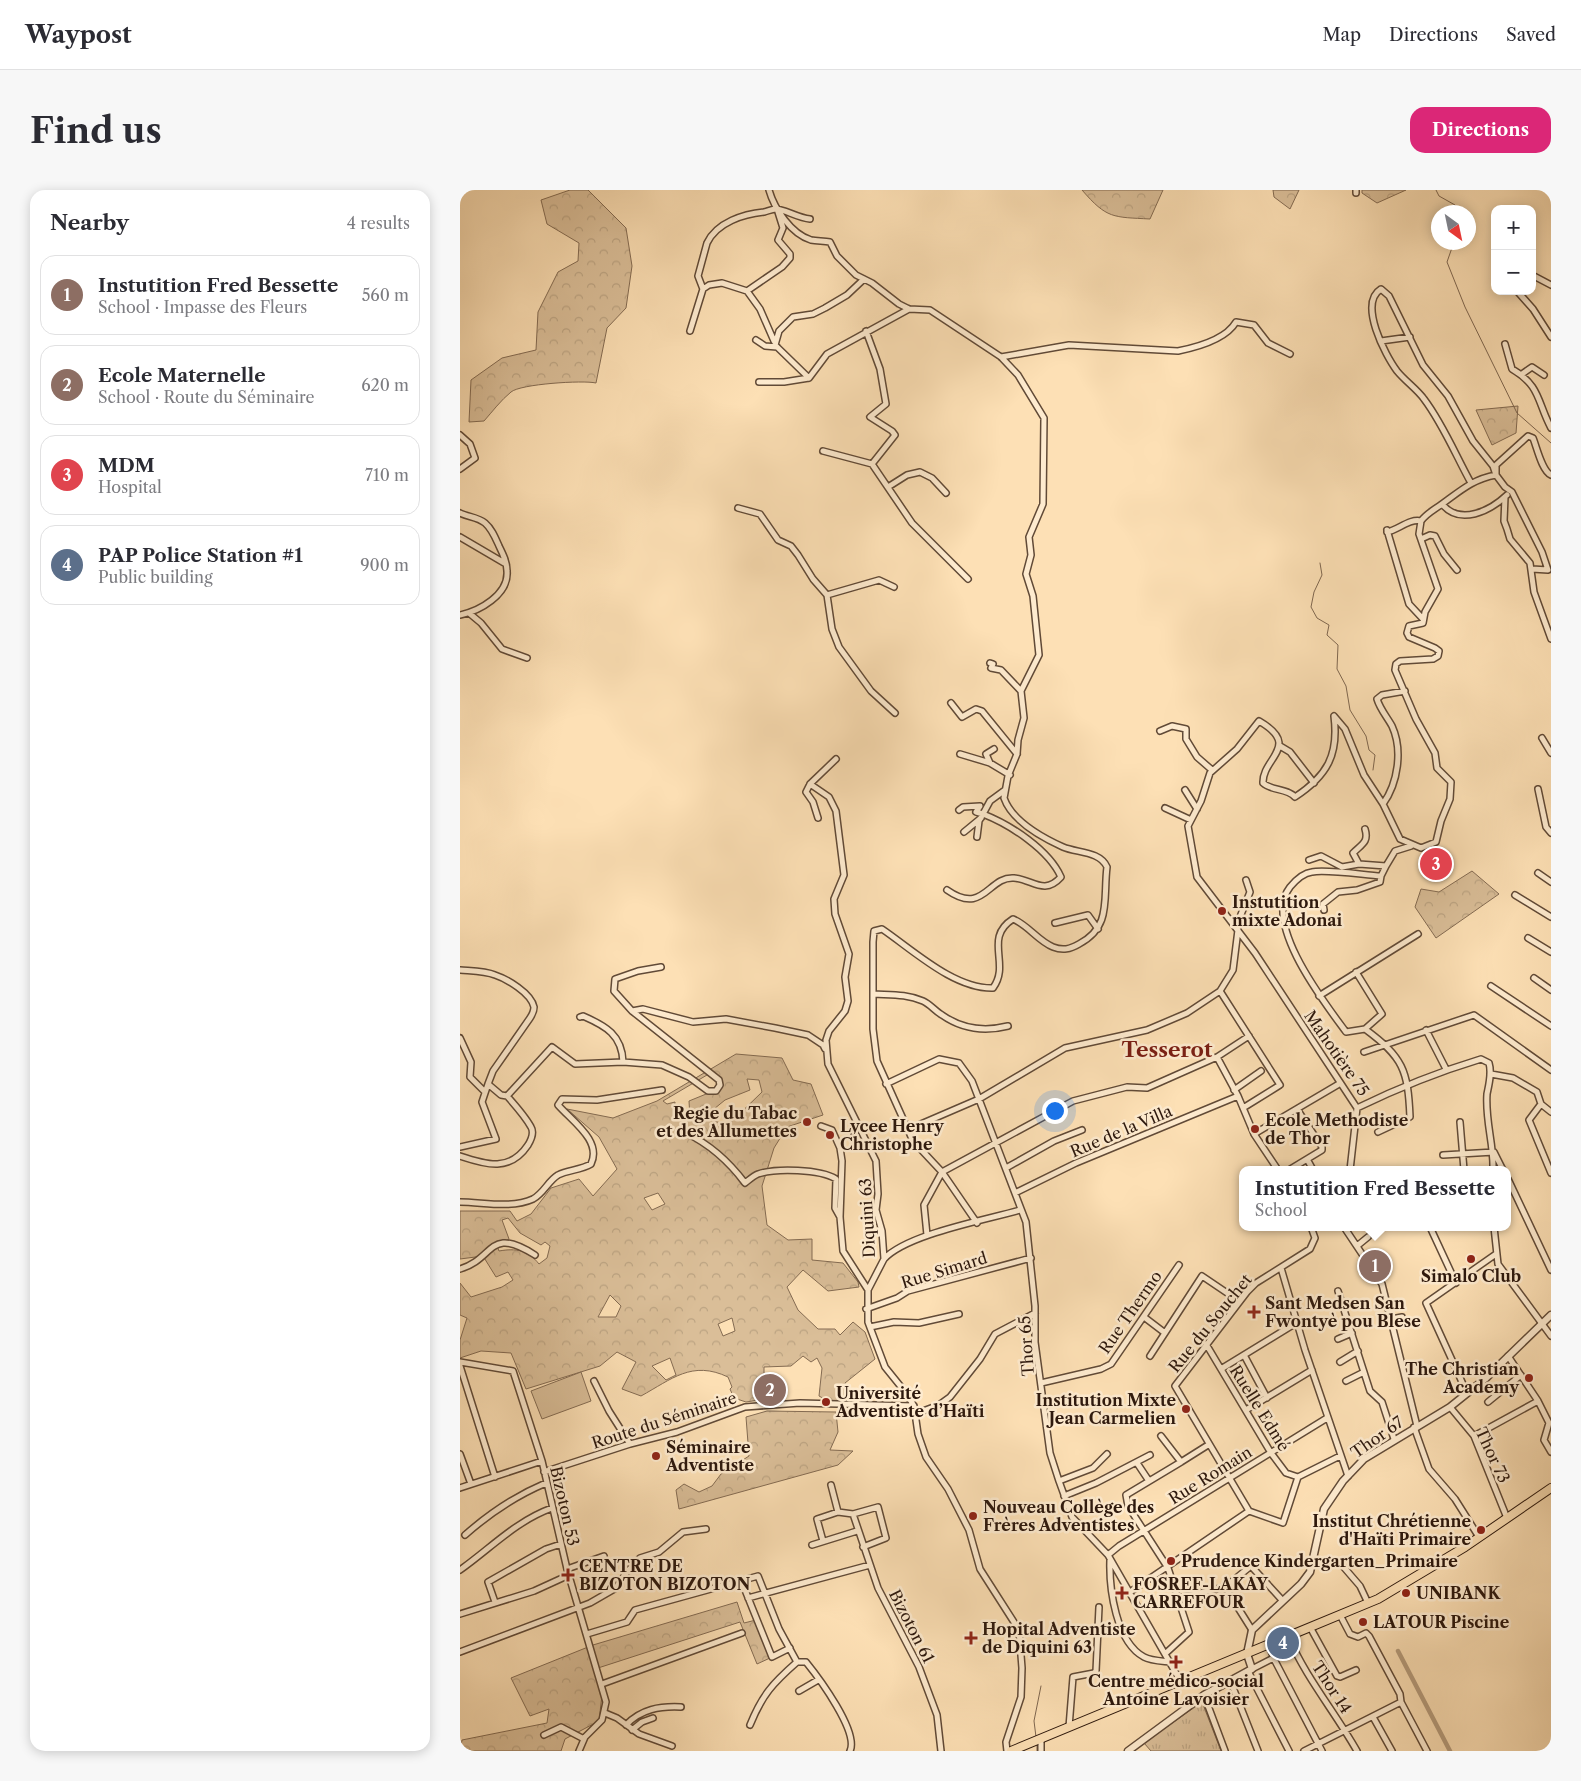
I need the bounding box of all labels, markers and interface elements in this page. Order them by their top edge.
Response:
text: Waypost [25,20,132,49]
text: Map [1322,24,1361,46]
text: Directions [1389,24,1478,46]
text: Saved [1506,24,1556,46]
button: Directions [1410,107,1551,153]
text: Find us [30,109,162,152]
north arrow [1431,205,1476,250]
map controls [1491,205,1536,295]
button: + [1491,205,1536,250]
text: Nearby [50,210,129,235]
text: 4 results [347,213,410,233]
button: − [1491,250,1536,295]
text: Instutition Fred Bessette [98,274,338,297]
text: 1 [63,285,71,305]
text: 560 m [362,285,409,305]
text: School · Impasse des Fleurs [98,297,307,317]
text: Ecole Maternelle [98,364,266,387]
text: 2 [62,375,72,395]
text: 620 m [361,375,409,395]
text: School · Route du Séminaire [98,387,315,407]
text: MDM [98,454,155,477]
text: 3 [62,465,72,485]
text: 710 m [365,465,409,485]
text: Hospital [98,477,162,497]
text: PAP Police Station #1 [98,544,303,567]
text: 4 [62,555,72,575]
text: 900 m [360,555,409,575]
text: Public building [98,567,213,587]
pin: 3 [1420,845,1452,883]
place label: Instutition mixte Adonai [1232,892,1343,930]
marker: Instutition mixte Adonai [1216,905,1228,917]
street label: Mahotière 75 [1300,1006,1374,1100]
district label: Tesserot [1122,1037,1213,1062]
your location [1042,1098,1068,1124]
street label: Rue de la Villa [1067,1100,1175,1161]
place label: Regie du Tabac et des Allumettes [656,1103,797,1141]
place label: Ecole Methodiste de Thor [1265,1110,1409,1148]
marker: Regie du Tabac et des Allumettes [801,1116,813,1128]
place label: Lycee Henry Christophe [840,1116,945,1154]
marker: Ecole Methodiste de Thor [1249,1123,1261,1135]
marker: Lycee Henry Christophe [824,1129,836,1141]
popup [1239,1166,1511,1231]
text: Instutition Fred Bessette [1255,1177,1495,1200]
street label: Diquini 63 [855,1178,879,1258]
text: School [1255,1200,1307,1220]
street label: Rue Simard [899,1247,990,1293]
pin: 1 [1359,1247,1391,1285]
marker: Simalo Club [1465,1253,1477,1265]
street label: Rue Thermo [1094,1266,1166,1357]
place label: Simalo Club [1421,1266,1521,1286]
street label: Rue du Souchet [1164,1269,1256,1376]
place label: Sant Medsen San Fwontyè pou Blese [1265,1293,1421,1331]
marker: Sant Medsen San Fwontyè pou Blese [1247,1305,1261,1319]
street label: Thor 65 [1014,1315,1038,1377]
place label: The Christian Academy [1405,1359,1520,1397]
street label: Ruelle Edmé [1226,1361,1294,1455]
pin: 2 [754,1371,786,1409]
marker: The Christian Academy [1523,1372,1535,1384]
place label: Université Adventiste d’Haïti [835,1383,985,1421]
street label: Route du Séminaire [589,1387,739,1453]
place label: Institution Mixte Jean Carmelien [1035,1390,1176,1428]
marker: Université Adventiste d’Haïti [820,1396,832,1408]
marker: Institution Mixte Jean Carmelien [1180,1403,1192,1415]
street label: Thor 67 [1347,1412,1407,1462]
street label: Thor 73 [1471,1424,1515,1486]
place label: Séminaire Adventiste [665,1437,754,1475]
street label: Rue Romain [1165,1442,1255,1508]
marker: Séminaire Adventiste [650,1450,662,1462]
street label: Bizoton 53 [546,1464,584,1548]
place label: Nouveau Collège des Frères Adventistes [983,1497,1154,1535]
marker: Nouveau Collège des Frères Adventistes [967,1510,979,1522]
place label: Institut Chrétienne d'Haïti Primaire [1312,1511,1471,1549]
marker: Institut Chrétienne d'Haïti Primaire [1475,1524,1487,1536]
place label: Prudence Kindergarten_Primaire [1181,1551,1458,1571]
marker: Prudence Kindergarten_Primaire [1165,1555,1177,1567]
place label: CENTRE DE BIZOTON BIZOTON [579,1556,750,1594]
marker: CENTRE DE BIZOTON BIZOTON [561,1568,575,1582]
place label: FOSREF-LAKAY CARREFOUR [1133,1574,1269,1612]
place label: UNIBANK [1416,1583,1501,1603]
street label: Bizoton 61 [885,1586,939,1666]
marker: FOSREF-LAKAY CARREFOUR [1115,1586,1129,1600]
marker: UNIBANK [1400,1587,1412,1599]
place label: LATOUR Piscine [1373,1612,1510,1632]
marker: LATOUR Piscine [1357,1616,1369,1628]
place label: Hopital Adventiste de Diquini 63 [982,1619,1136,1657]
pin: 4 [1267,1624,1299,1662]
marker: Hopital Adventiste de Diquini 63 [964,1631,978,1645]
marker: Centre médico-social Antoine Lavoisier [1169,1655,1183,1669]
street label: Thor 14 [1308,1657,1356,1717]
place label: Centre médico-social Antoine Lavoisier [1088,1671,1264,1709]

